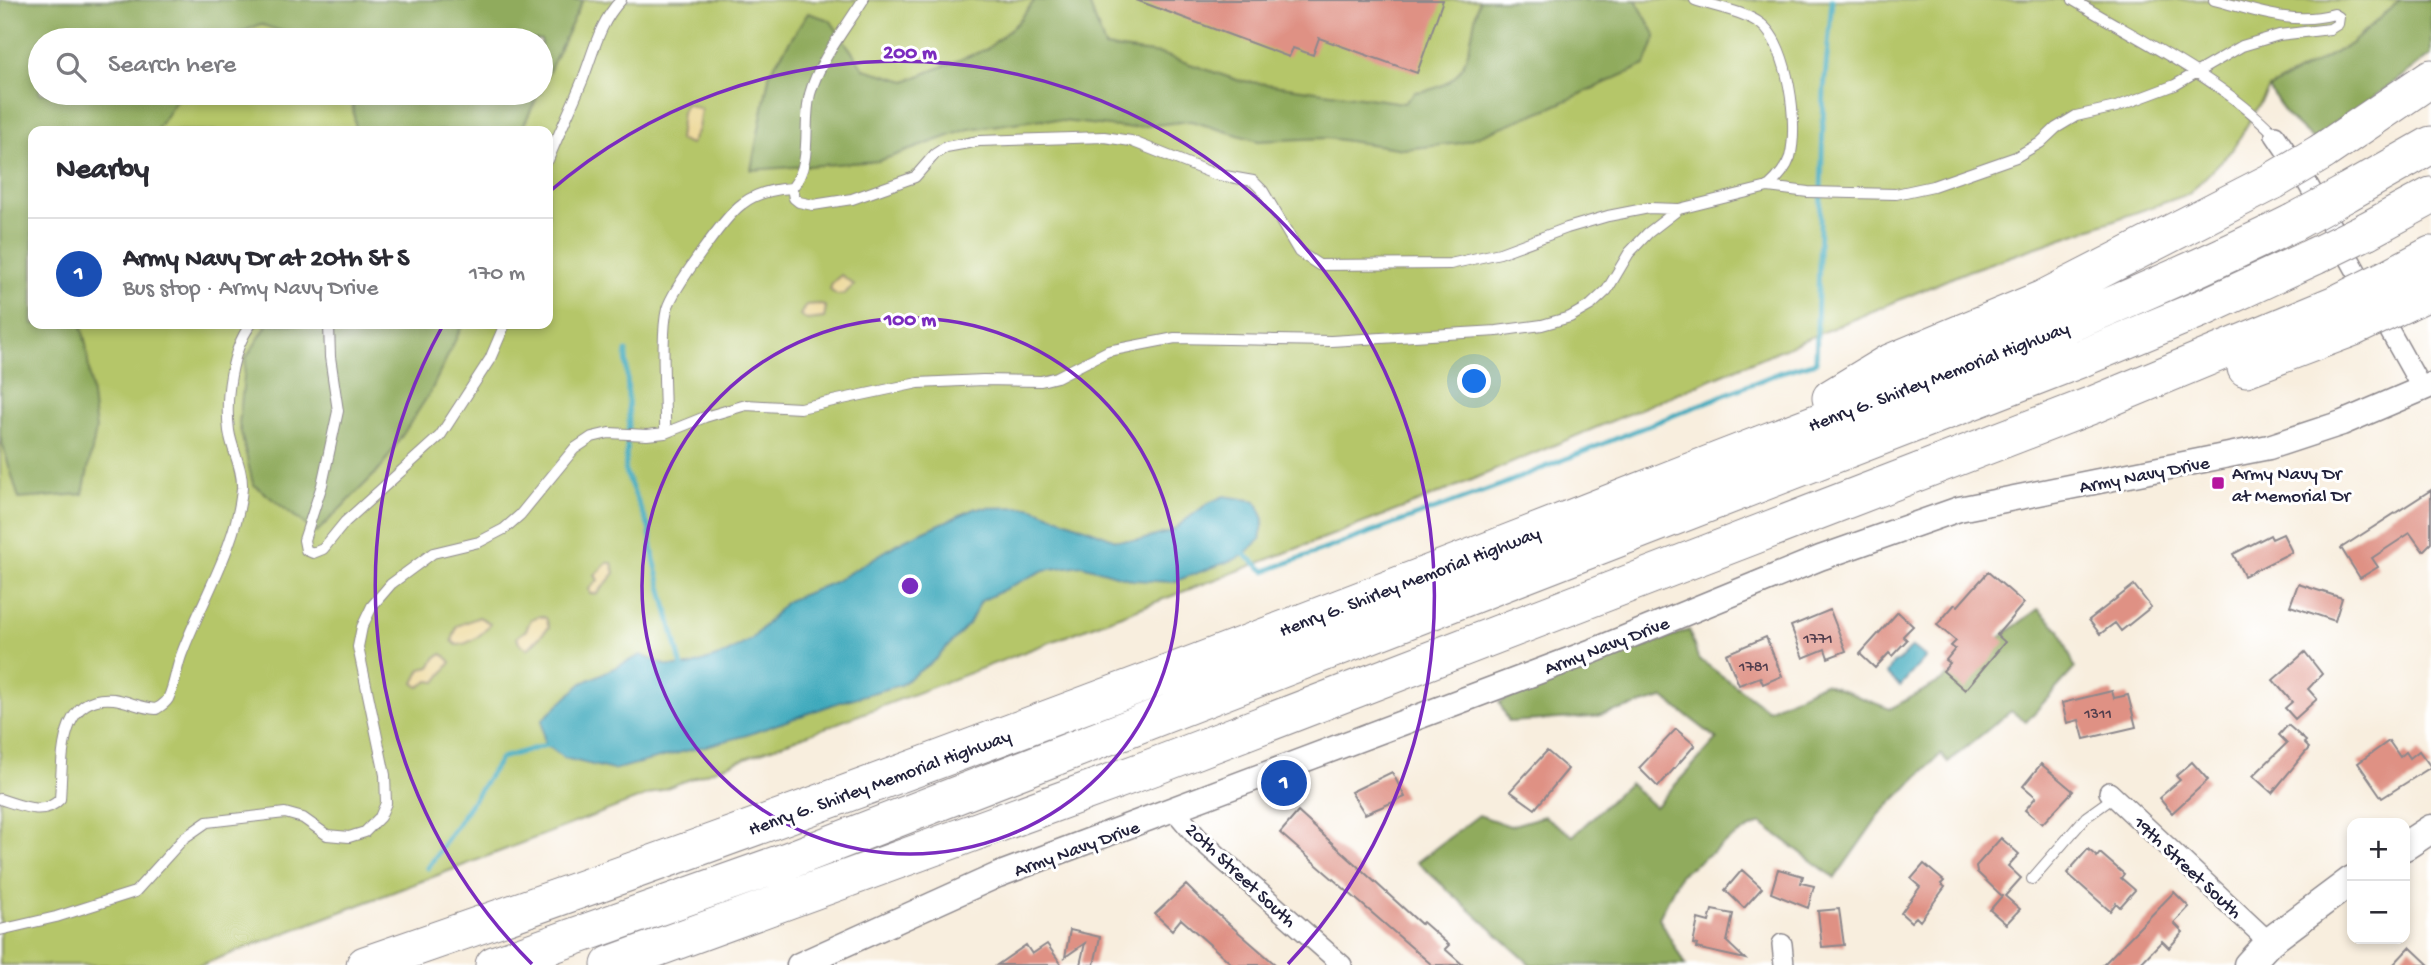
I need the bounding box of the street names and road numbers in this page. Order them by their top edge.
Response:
street label: Henry G. Shirley Memorial Highway [1806,318,2073,439]
street label: Army Navy Drive [2078,453,2212,500]
street label: Henry G. Shirley Memorial Highway [1277,523,1544,644]
street label: Army Navy Drive [1542,613,1673,682]
street label: Henry G. Shirley Memorial Highway [746,726,1015,843]
street label: 19th Street South [2127,812,2246,925]
street label: Army Navy Drive [1011,817,1143,884]
street label: 20th Street South [1179,819,1300,934]

